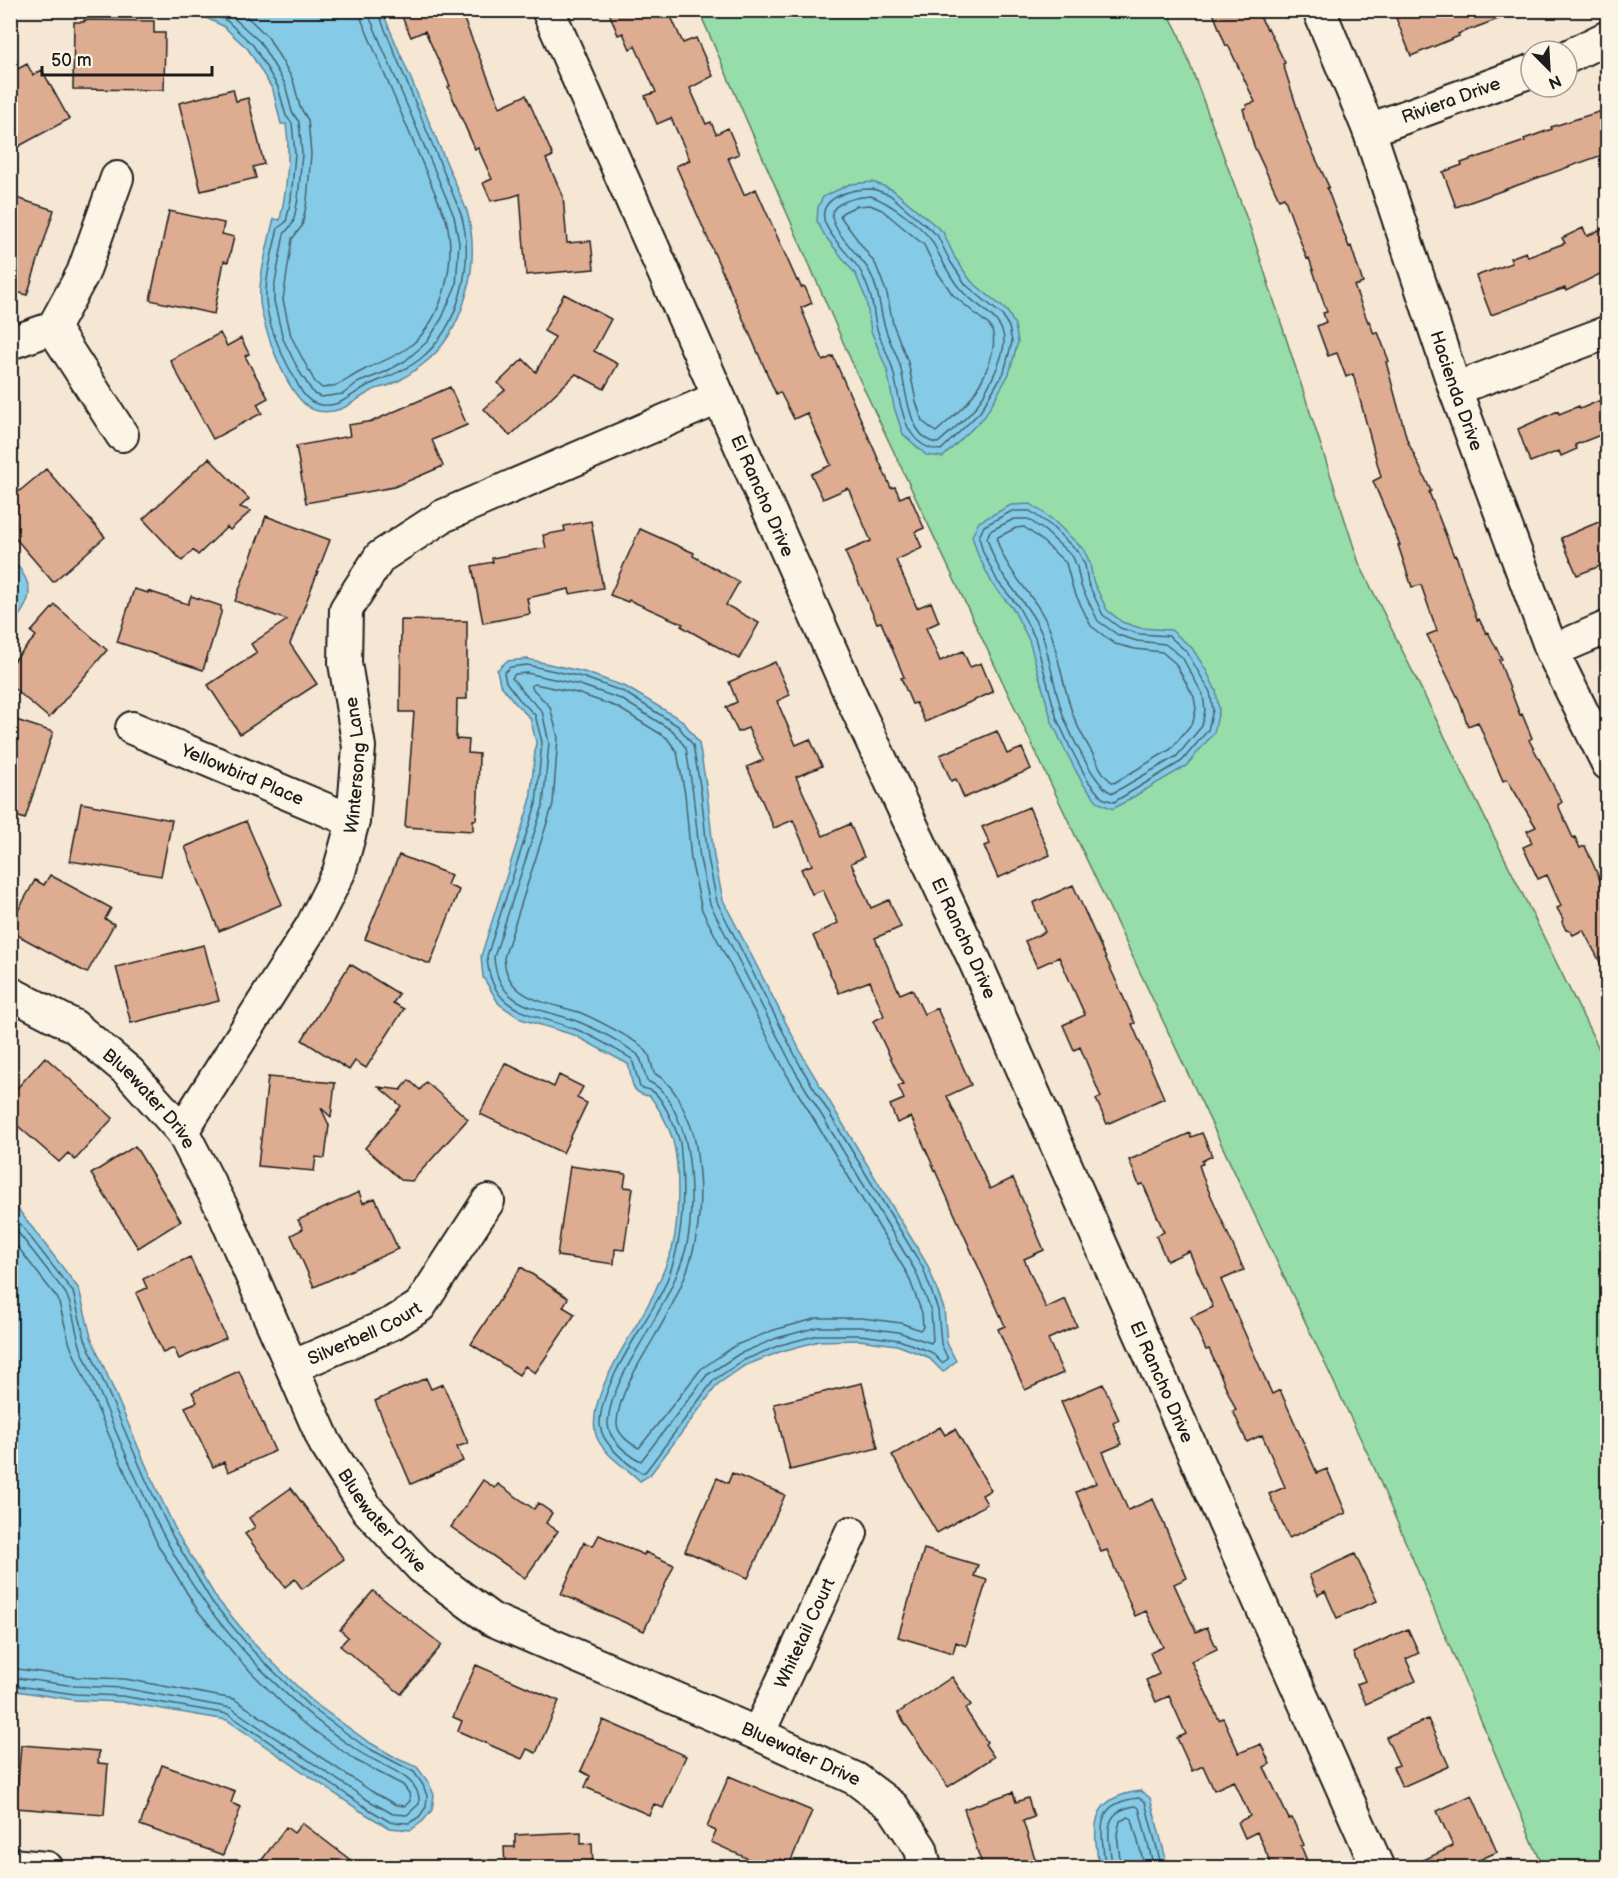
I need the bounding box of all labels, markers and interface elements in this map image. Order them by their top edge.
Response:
scale bar [42,39,212,77]
north arrow [1519,39,1579,99]
text: 50 m [51,50,92,71]
text: N [1545,70,1564,92]
street label: Riviera Drive [1399,73,1503,128]
street label: Hacienda Drive [1426,328,1488,454]
street label: El Rancho Drive [726,432,799,560]
street label: Wintersong Lane [339,695,370,836]
street label: Yellowbird Place [177,739,307,810]
street label: El Rancho Drive [927,874,1001,1002]
street label: Bluewater Drive [98,1044,200,1152]
street label: Silverbell Court [304,1297,426,1369]
street label: El Rancho Drive [1126,1318,1198,1446]
street label: Bluewater Drive [333,1465,431,1577]
street label: Whitetail Court [770,1574,839,1692]
street label: Bluewater Drive [738,1718,864,1790]

